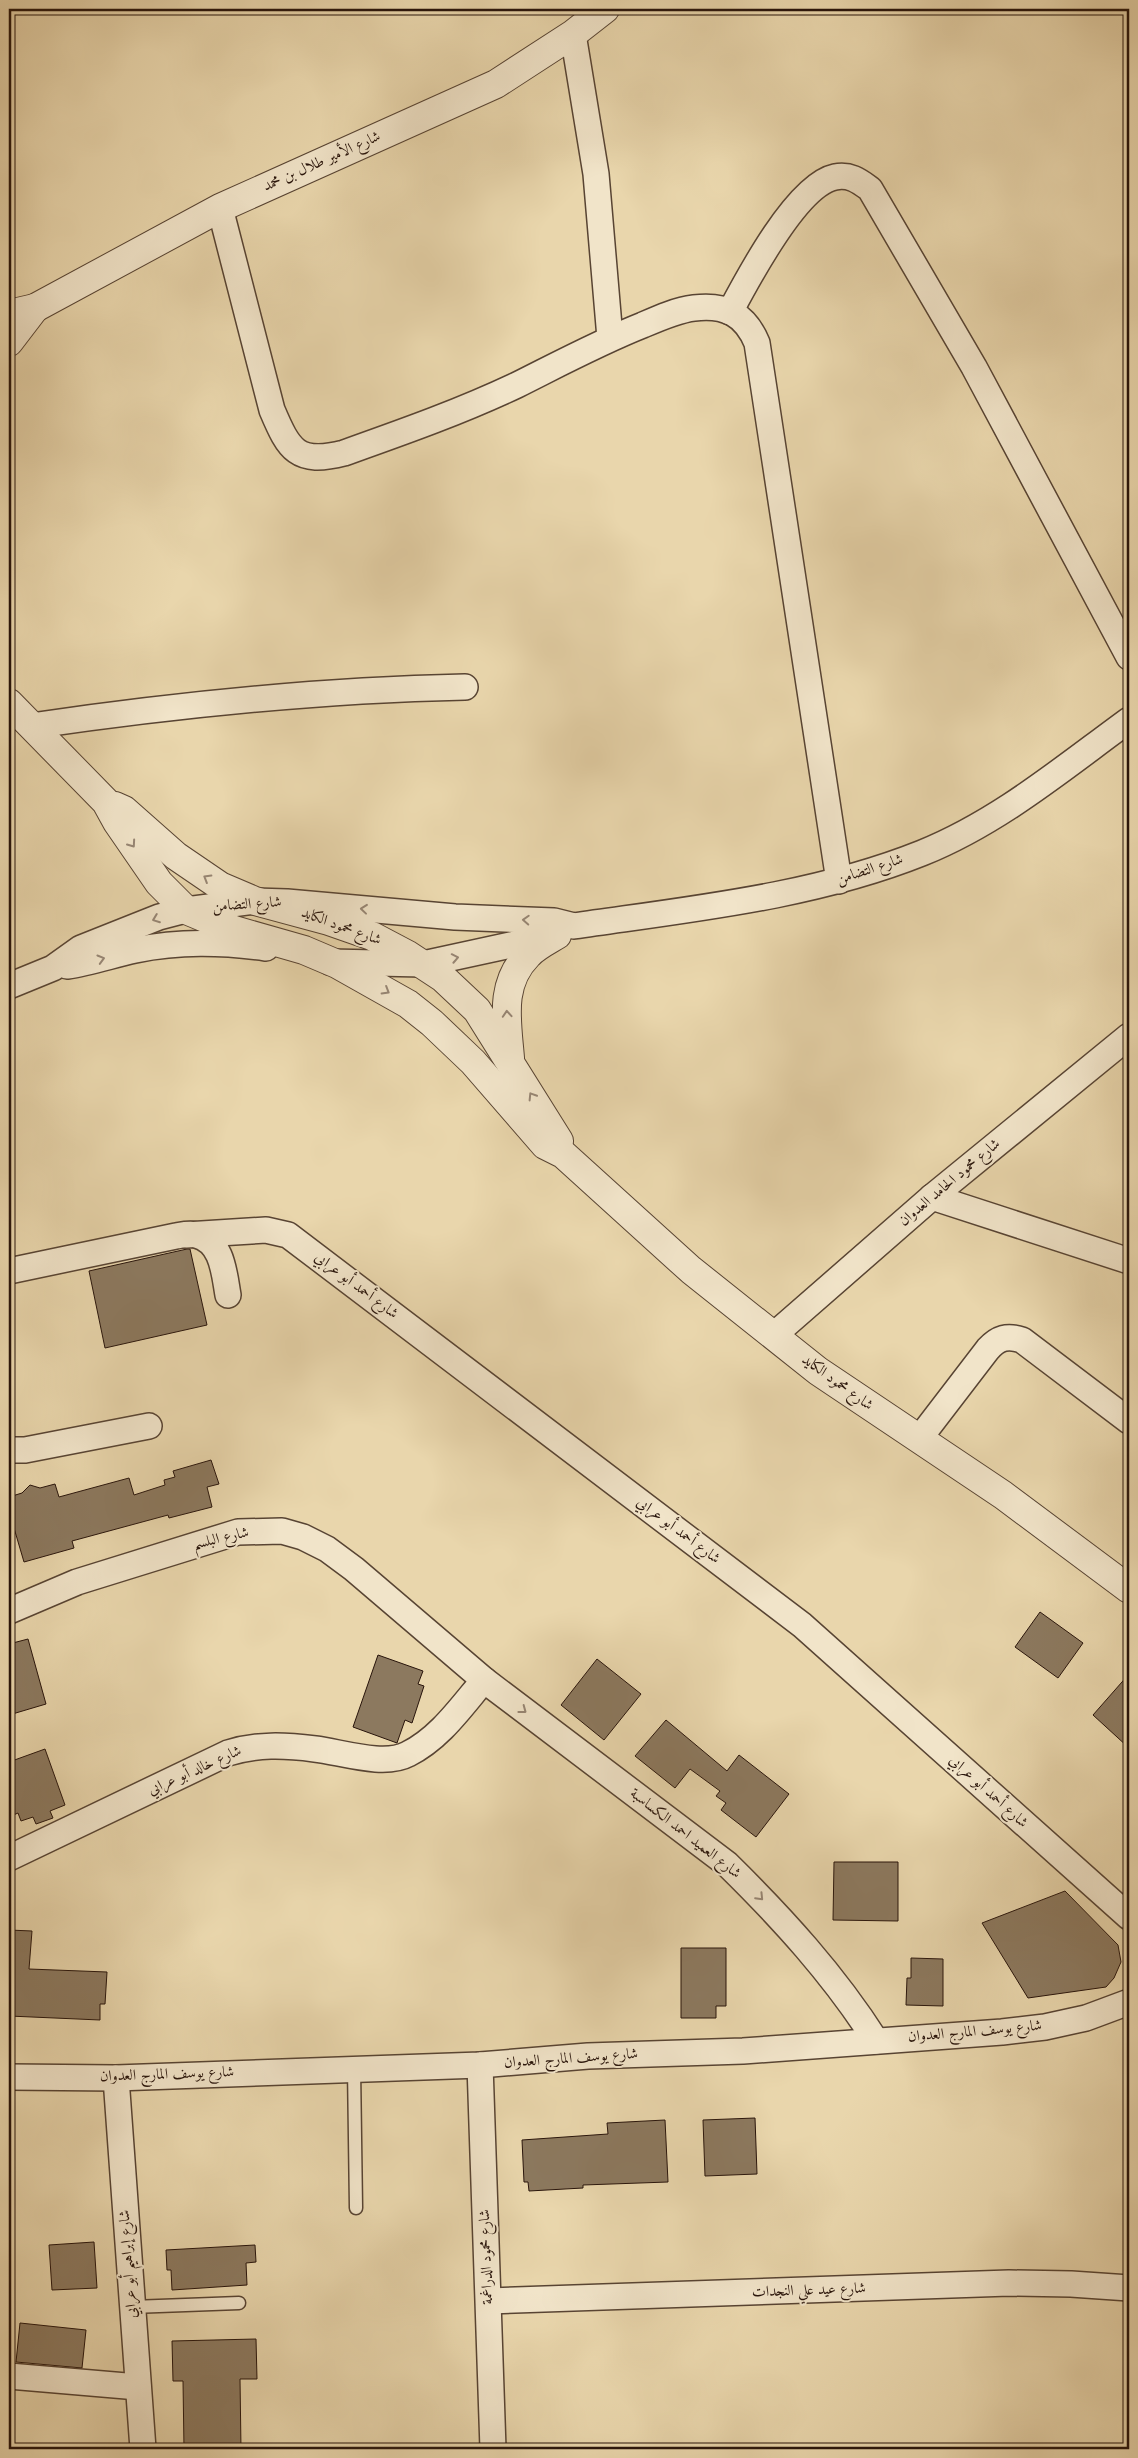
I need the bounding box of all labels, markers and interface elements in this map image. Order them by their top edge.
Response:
street label: شارع الأمير طلال بن محمد [259,125,385,198]
one-way arrow [126,838,135,847]
street label: شارع التضامن [835,852,906,892]
one-way arrow [203,875,212,884]
street label: شارع التضامن [212,895,282,919]
street label: شارع محمود الكايد [298,904,384,952]
one-way arrow [359,904,367,915]
one-way arrow [152,913,160,923]
one-way arrow [521,915,529,926]
one-way arrow [451,953,460,963]
one-way arrow [96,955,104,965]
one-way arrow [380,984,389,994]
one-way arrow [501,1010,512,1018]
one-way arrow [528,1093,538,1102]
street label: شارع محمود الحامد العدوان [897,1136,1006,1233]
street label: شارع أحمد أبو عرابي [309,1246,404,1325]
street label: شارع محمود الكايد [796,1351,876,1417]
street label: شارع أحمد أبو عرابي [631,1491,726,1570]
street label: شارع البلسم [192,1525,252,1559]
one-way arrow [517,1704,527,1713]
street label: شارع خالد أبو عرابي [144,1739,246,1802]
street label: شارع أحمد أبو عرابي [943,1749,1034,1834]
street label: شارع العميد احمد الكساسبة [624,1785,745,1885]
one-way arrow [754,1891,763,1900]
street label: شارع يوسف المارج العدوان [907,2019,1043,2049]
street label: شارع يوسف المارج العدوان [503,2047,639,2075]
street label: شارع يوسف المارج العدوان [100,2065,235,2089]
street label: شارع إبراهيم أبو عرابي [113,2209,146,2319]
street label: شارع محمود الدراغمة [477,2209,500,2305]
street label: شارع عيد علي النجدات [752,2282,866,2305]

